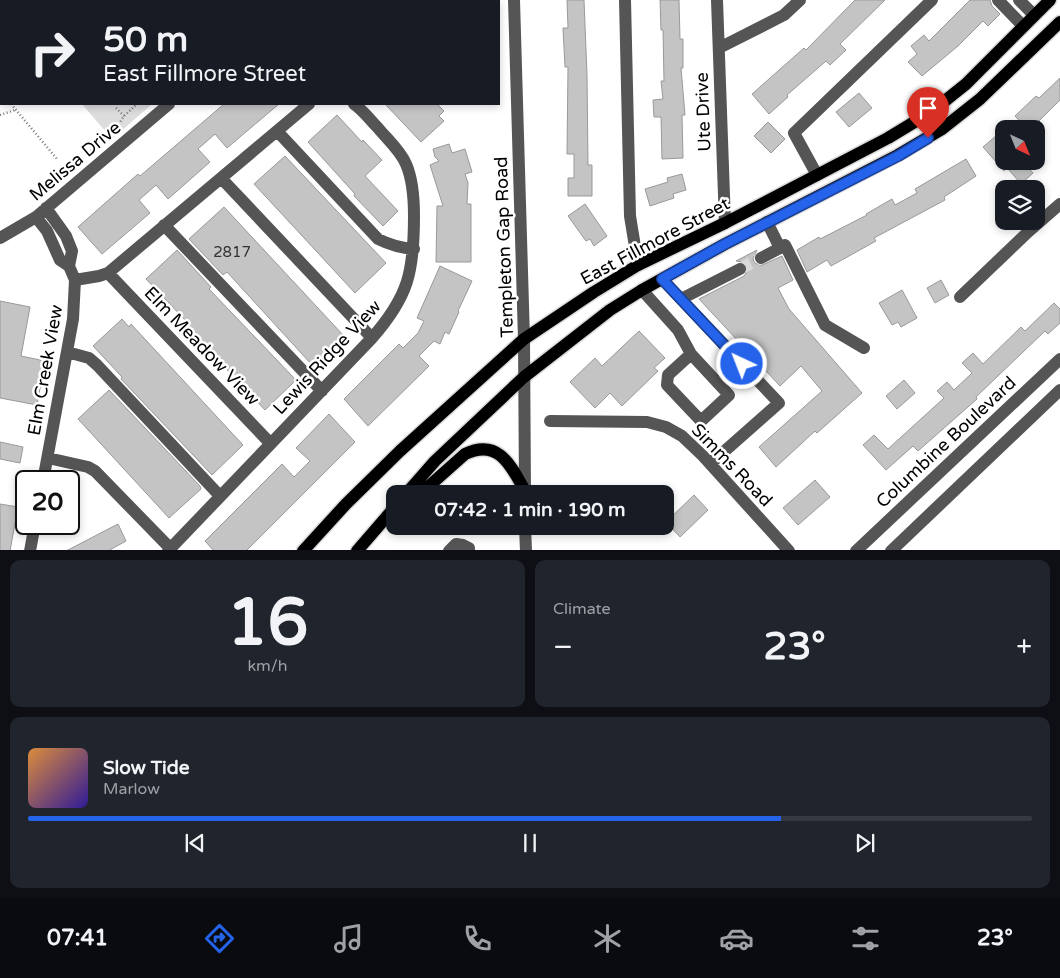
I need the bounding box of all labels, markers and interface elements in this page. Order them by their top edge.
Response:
text: 50 m [103,19,188,61]
icon: right [20,20,85,85]
text: East Fillmore Street [103,61,306,87]
street label: Ute Drive [691,72,715,152]
pin [907,87,949,138]
icon: arrive [914,94,942,122]
street label: Melissa Drive [25,116,125,206]
north arrow [995,120,1045,170]
map controls [995,120,1045,230]
street label: Templeton Gap Road [490,156,518,338]
button: layers [995,180,1045,230]
street label: East Fillmore Street [576,192,734,290]
house number: 2817 [213,243,251,261]
street label: Elm Meadow View [140,282,264,410]
street label: Lewis Ridge View [268,295,386,419]
street label: Elm Creek View [23,303,67,437]
position arrow [715,337,767,389]
street label: Columbine Boulevard [872,371,1020,513]
street label: Simms Road [687,419,777,511]
speed limit sign: 20 [15,470,80,535]
text: 07:42 · 1 min · 190 m [434,499,626,521]
text: 16 [227,584,308,663]
text: Climate [553,599,611,619]
text: 23° [764,624,826,670]
text: − [553,630,573,664]
text: + [1016,630,1032,664]
text: km/h [247,656,288,676]
text: Slow Tide [103,757,190,779]
text: Marlow [103,779,160,799]
icon: previous [181,829,209,857]
icon: pause [516,829,544,857]
icon: next [851,829,879,857]
icon: directions [202,921,237,956]
icon: music [331,921,366,956]
icon: phone [460,921,495,956]
icon: climate [590,921,625,956]
icon: car [719,921,754,956]
icon: filters [848,921,883,956]
text: 07:41 [47,925,108,951]
text: 23° [977,925,1013,951]

